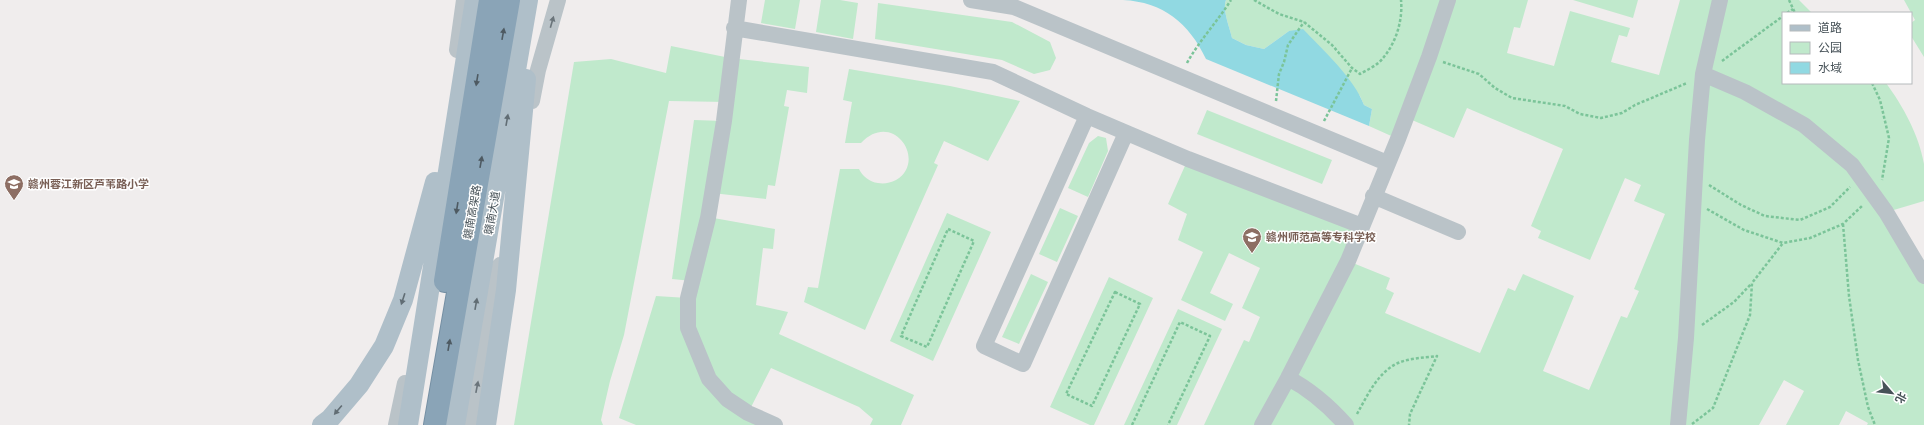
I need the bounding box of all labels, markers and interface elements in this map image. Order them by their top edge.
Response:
legend [1782,12,1912,84]
one-way arrow [549,15,555,27]
text: 道路 [1818,20,1842,35]
one-way arrow [501,28,507,40]
text: 公园 [1818,40,1842,55]
text: 水域 [1818,60,1842,75]
one-way arrow [474,74,480,86]
one-way arrow [505,114,511,127]
one-way arrow [478,156,484,168]
school or university icon: 赣州蓉江新区芦苇路小学 [3,173,25,201]
place label: 赣州蓉江新区芦苇路小学 [28,177,149,191]
street label: 赣南高架路 [460,184,484,240]
street label: 赣南大道 [481,190,503,236]
one-way arrow [454,202,460,214]
school or university icon: 赣州师范高等专科学校 [1241,226,1263,254]
place label: 赣州师范高等专科学校 [1266,230,1376,244]
one-way arrow [400,293,406,305]
one-way arrow [473,298,479,310]
one-way arrow [446,339,452,351]
north arrow [1872,373,1912,413]
one-way arrow [475,381,481,393]
text: 北 [1892,390,1910,406]
one-way arrow [333,404,342,415]

